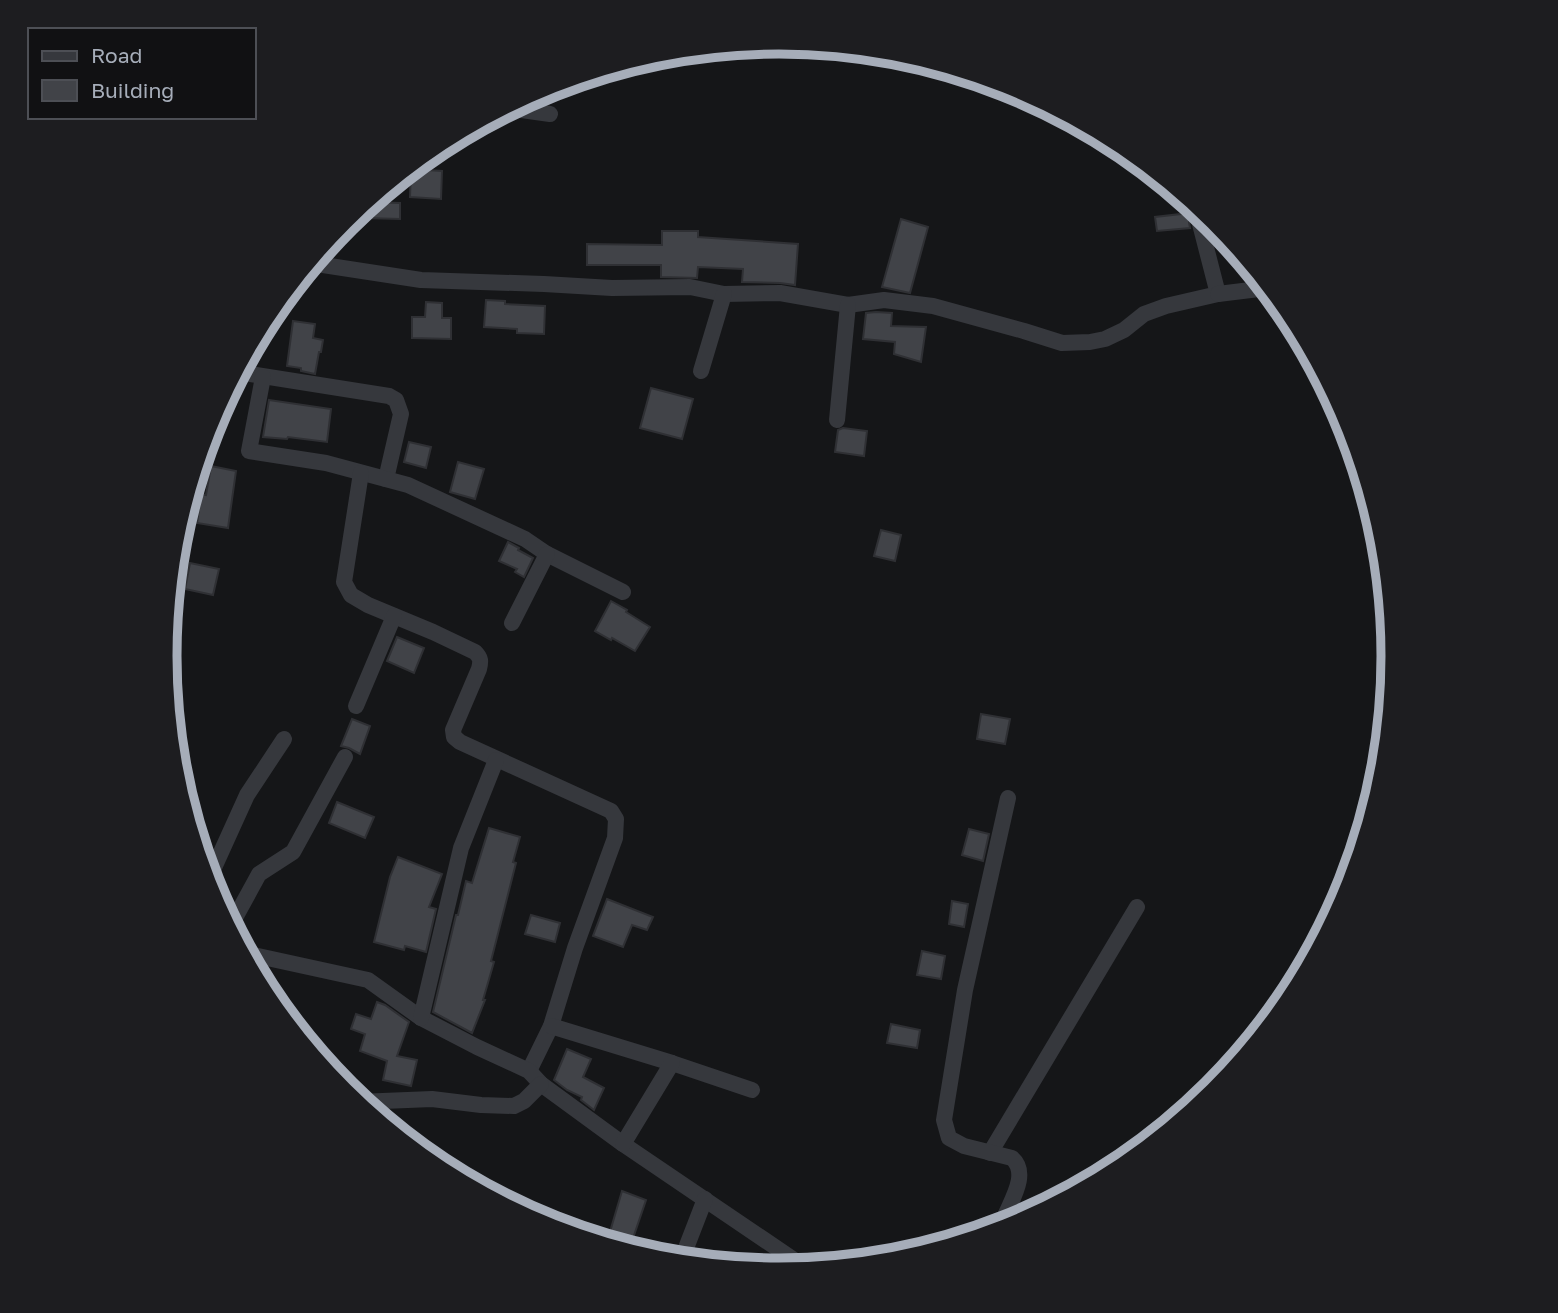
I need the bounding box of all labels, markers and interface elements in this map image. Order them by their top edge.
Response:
legend [28,28,256,119]
text: Road [91,42,142,68]
text: Building [91,77,174,103]

